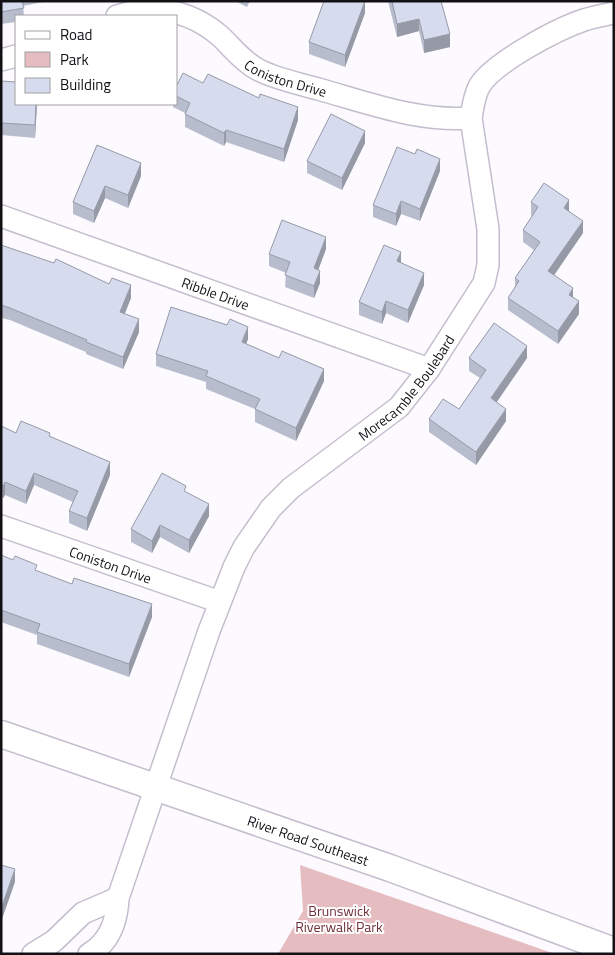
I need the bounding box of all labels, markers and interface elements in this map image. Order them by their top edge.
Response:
legend [15,15,178,105]
text: Road [60,23,92,46]
text: Park [60,48,89,71]
street label: Coniston Drive [240,54,329,101]
text: Building [60,73,111,96]
street label: Ribble Drive [179,271,252,315]
street label: Morecamble Boulebard [353,330,459,445]
street label: Coniston Drive [67,540,154,588]
street label: River Road Southeast [245,809,372,871]
park label: Brunswick Riverwalk Park [295,900,383,937]

